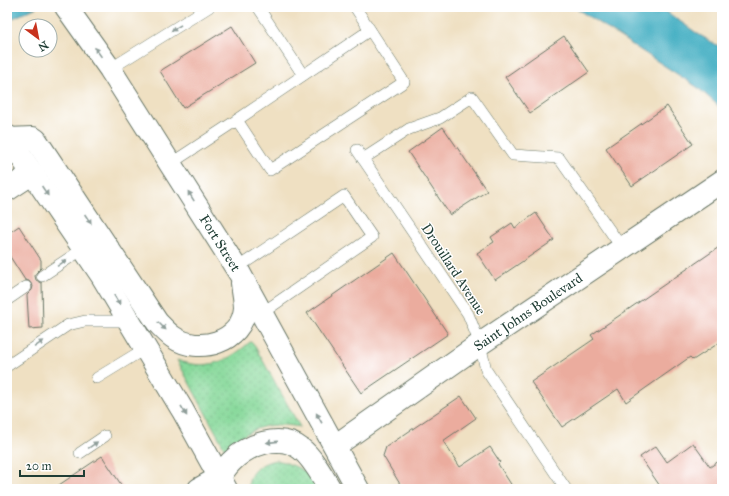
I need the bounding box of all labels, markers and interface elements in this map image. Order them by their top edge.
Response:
north arrow [18,18,58,58]
one-way arrow [170,24,182,31]
text: N [35,38,50,54]
one-way arrow [94,47,102,57]
one-way arrow [41,186,49,197]
one-way arrow [187,191,195,201]
street label: Fort Street [196,212,244,275]
one-way arrow [85,213,92,225]
street label: Drouillard Avenue [418,220,490,318]
one-way arrow [57,259,68,266]
street label: Saint Johns Boulevard [470,269,586,355]
one-way arrow [113,294,120,306]
one-way arrow [157,321,167,331]
one-way arrow [34,340,45,348]
one-way arrow [180,406,187,417]
one-way arrow [316,412,323,424]
one-way arrow [265,439,278,445]
one-way arrow [87,441,98,449]
scale bar [20,452,84,478]
text: 20 m [26,459,52,473]

